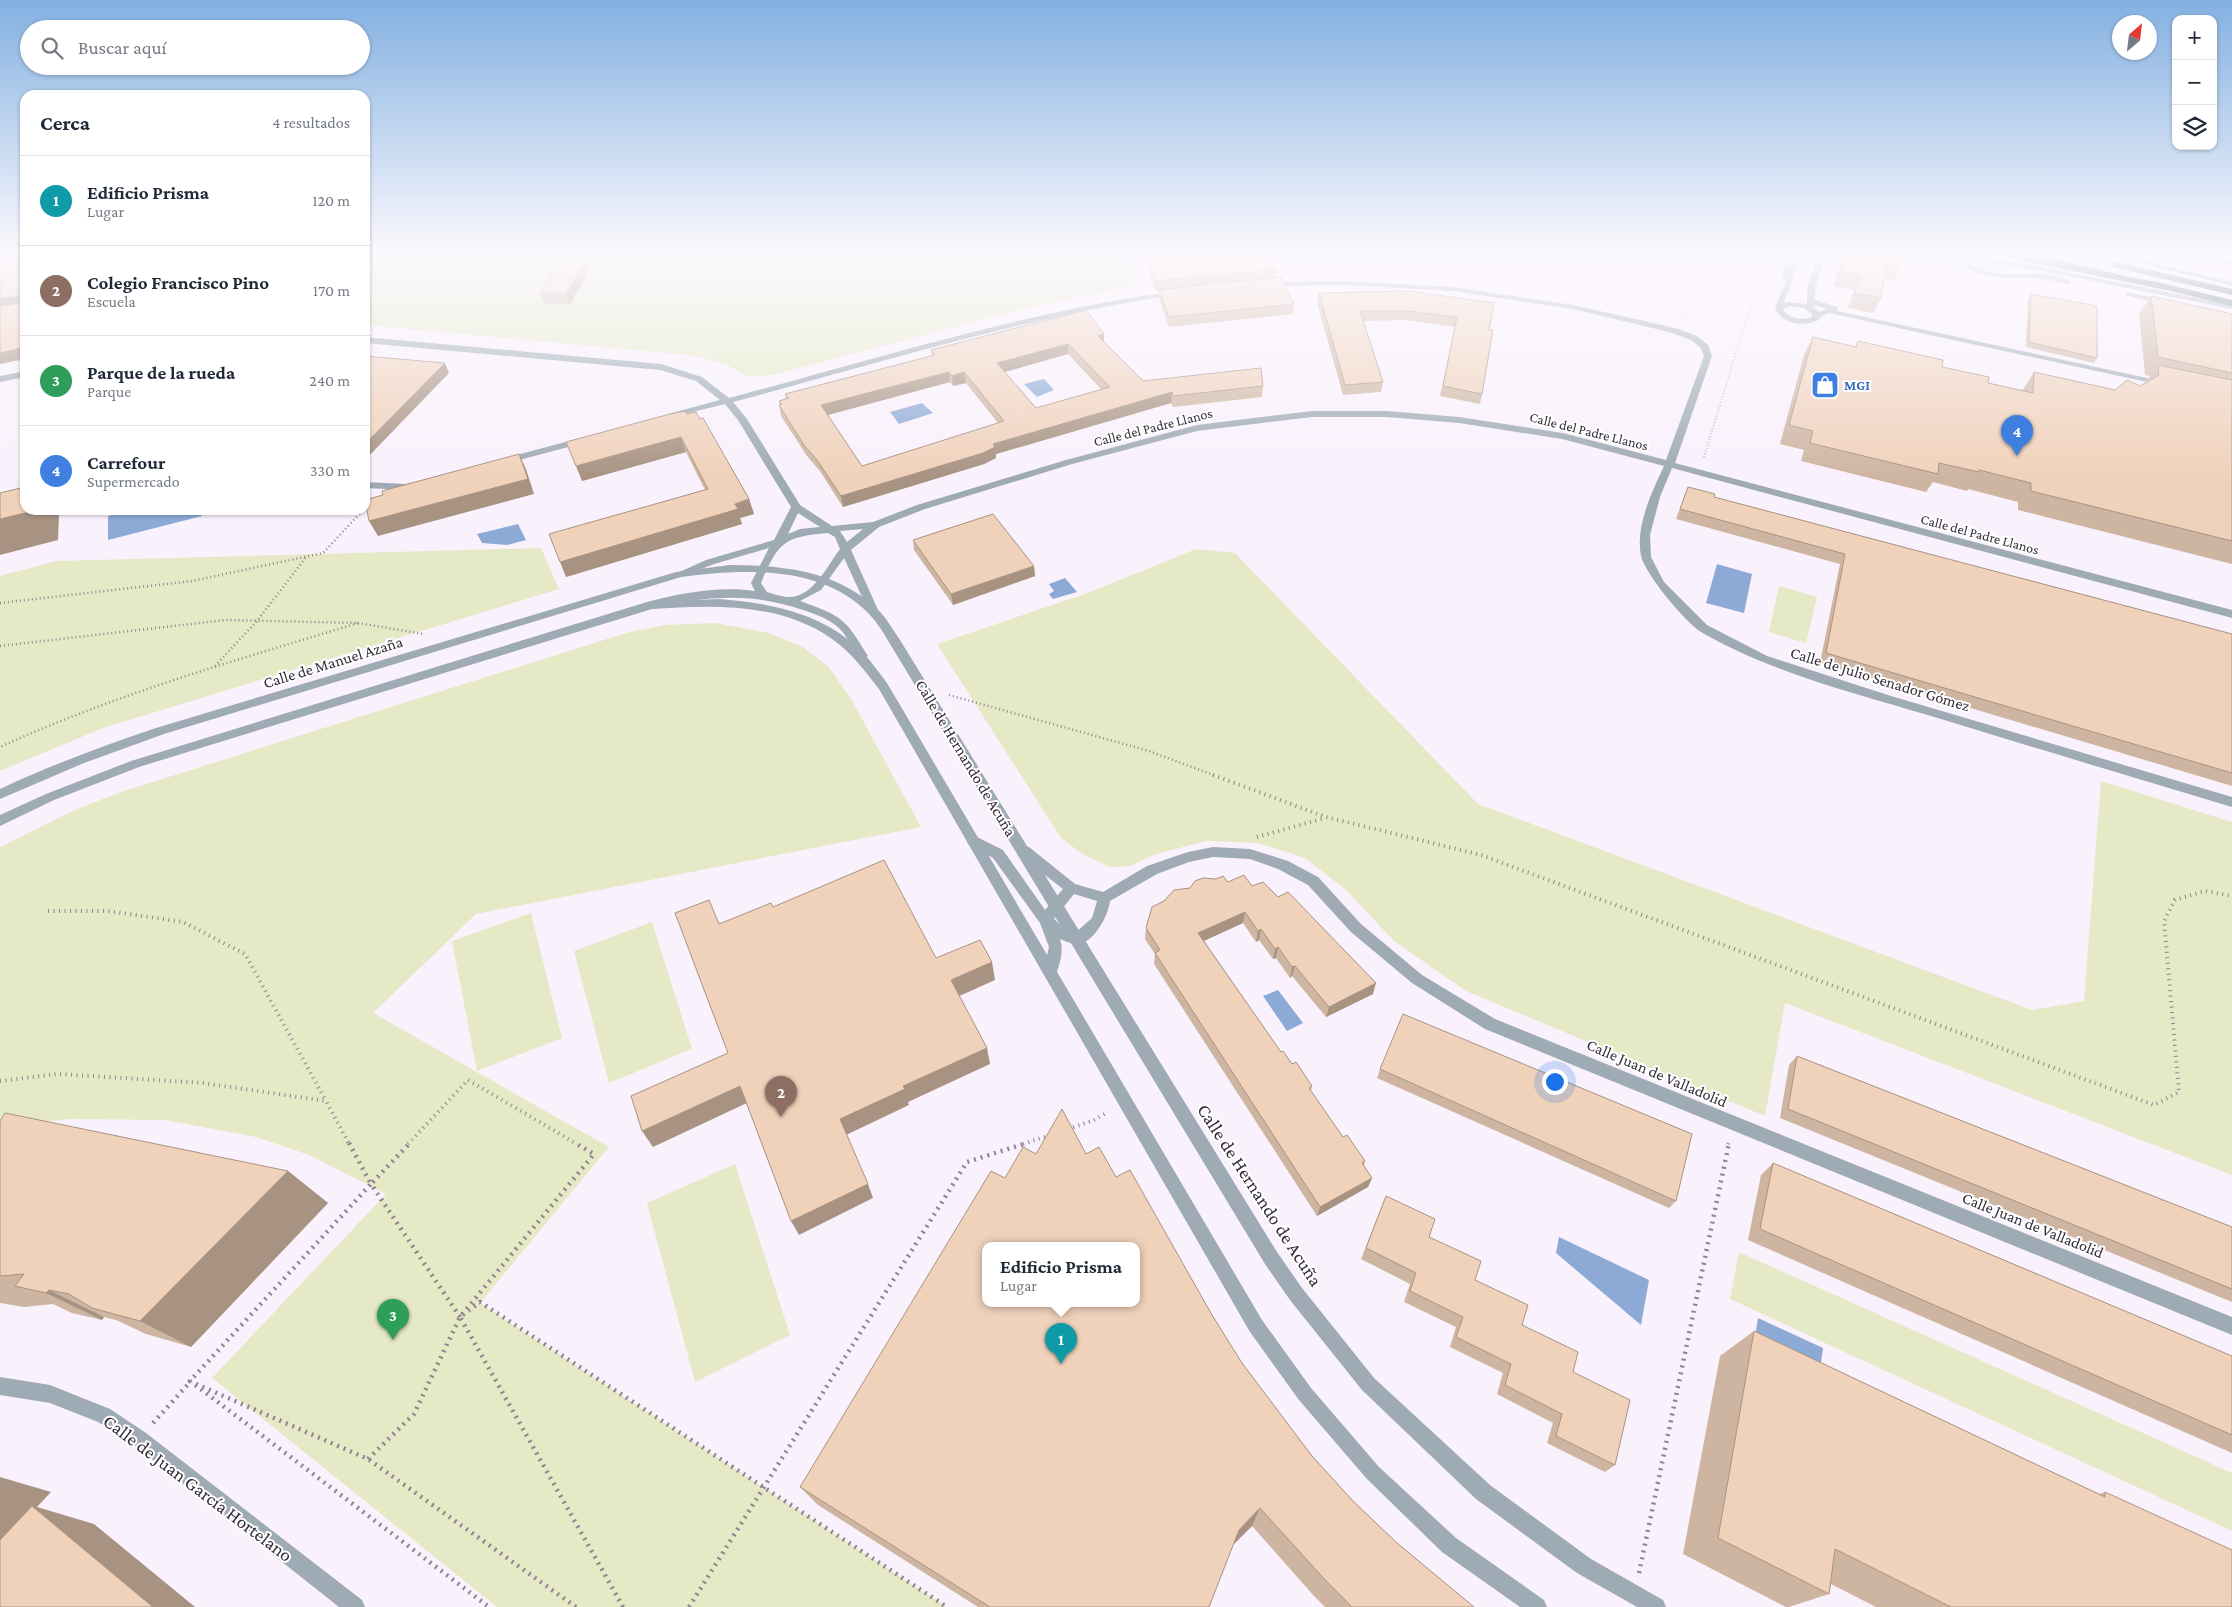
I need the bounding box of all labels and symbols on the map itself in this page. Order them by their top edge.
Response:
north arrow [2112,15,2157,60]
shop icon: MGI [1810,370,1840,400]
place label: MGI [1844,377,1870,393]
street label: Calle del Padre Llanos [1092,404,1214,450]
street label: Calle del Padre Llanos [1528,408,1650,454]
pin: 4 [2001,415,2033,456]
street label: Calle del Padre Llanos [1919,511,2041,557]
street label: Calle de Manuel Azaña [261,633,405,691]
street label: Calle de Julio Senador Gómez [1788,644,1972,715]
street label: Calle de Hernando de Acuña [912,677,1020,840]
street label: Calle Juan de Valladolid [1584,1036,1730,1111]
your location [1542,1069,1568,1095]
pin: 2 [765,1076,797,1117]
street label: Calle de Hernando de Acuña [1193,1100,1327,1290]
street label: Calle Juan de Valladolid [1960,1189,2107,1262]
pin: 3 [377,1299,409,1340]
pin: 1 [1045,1323,1077,1364]
street label: Calle de Juan García Hortelano [99,1410,297,1566]

